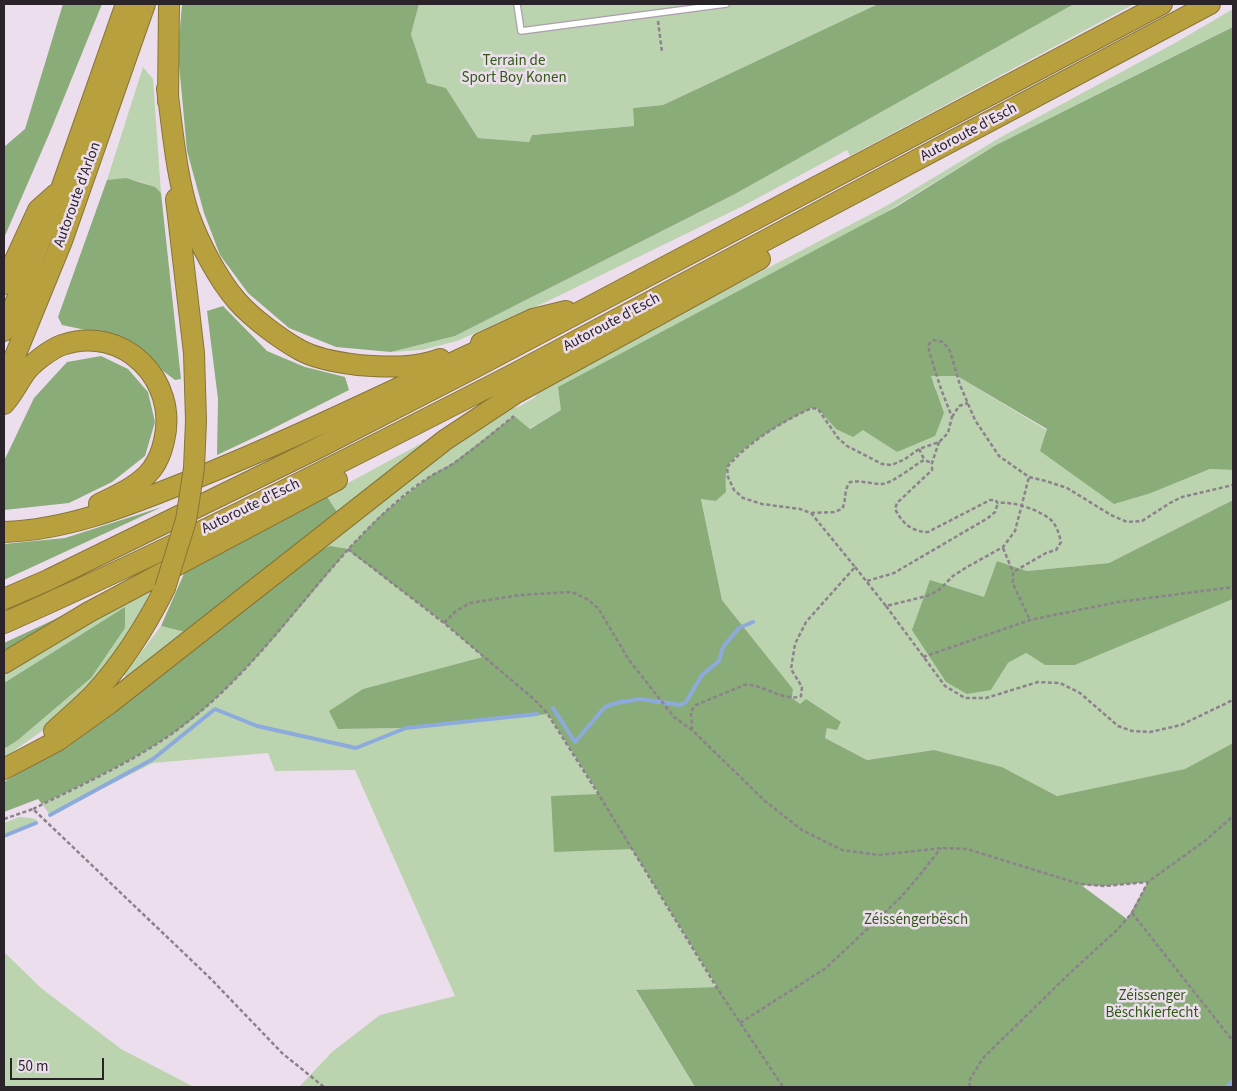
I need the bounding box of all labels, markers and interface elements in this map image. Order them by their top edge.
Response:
park label: Terrain de Sport Boy Konen [461,53,567,88]
street label: Autoroute d'Esch [917,100,1021,166]
street label: Autoroute d'Arlon [51,140,105,250]
street label: Autoroute d'Esch [560,290,664,356]
street label: Autoroute d'Esch [199,475,303,539]
park label: Zéisséngerbësch [864,912,968,930]
park label: Zéissenger Bëschkierfecht [1105,988,1199,1023]
scale bar [12,1048,106,1080]
text: 50 m [18,1056,48,1077]

